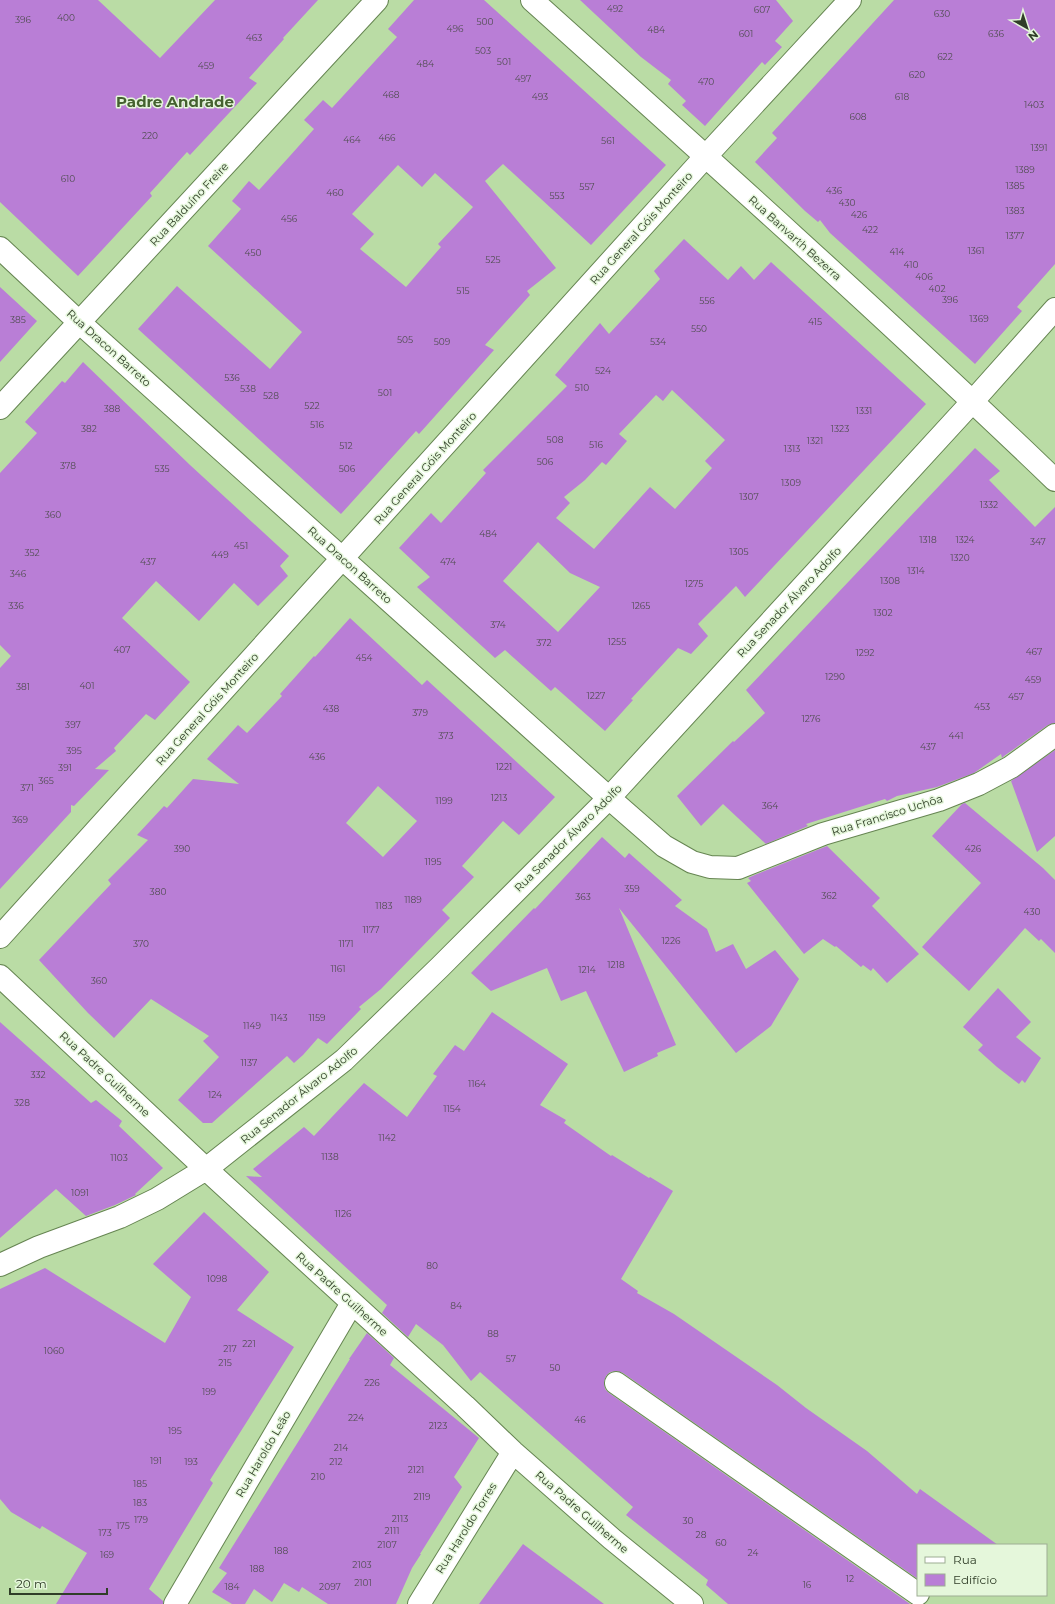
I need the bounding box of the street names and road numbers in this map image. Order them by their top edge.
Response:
street label: Rua Balduíno Freire [147,159,232,249]
street label: Rua General Góis Monteiro [587,169,695,287]
street label: Rua Banvarth Bezerra [746,193,844,283]
street label: Rua Dracon Barreto [64,306,154,390]
street label: Rua General Góis Monteiro [371,409,479,527]
street label: Rua Dracon Barreto [305,523,395,607]
street label: Rua Senador Álvaro Adolfo [734,544,844,660]
street label: Rua General Góis Monteiro [153,650,261,768]
street label: Rua Senador Álvaro Adolfo [511,781,625,895]
street label: Rua Francisco Uchôa [830,791,944,839]
street label: Rua Padre Guilherme [57,1028,153,1120]
street label: Rua Senador Álvaro Adolfo [238,1043,360,1147]
street label: Rua Padre Guilherme [293,1249,391,1339]
street label: Rua Haroldo Leão [232,1408,294,1500]
street label: Rua Padre Guilherme [533,1468,632,1556]
street label: Rua Haroldo Torres [432,1479,500,1576]

